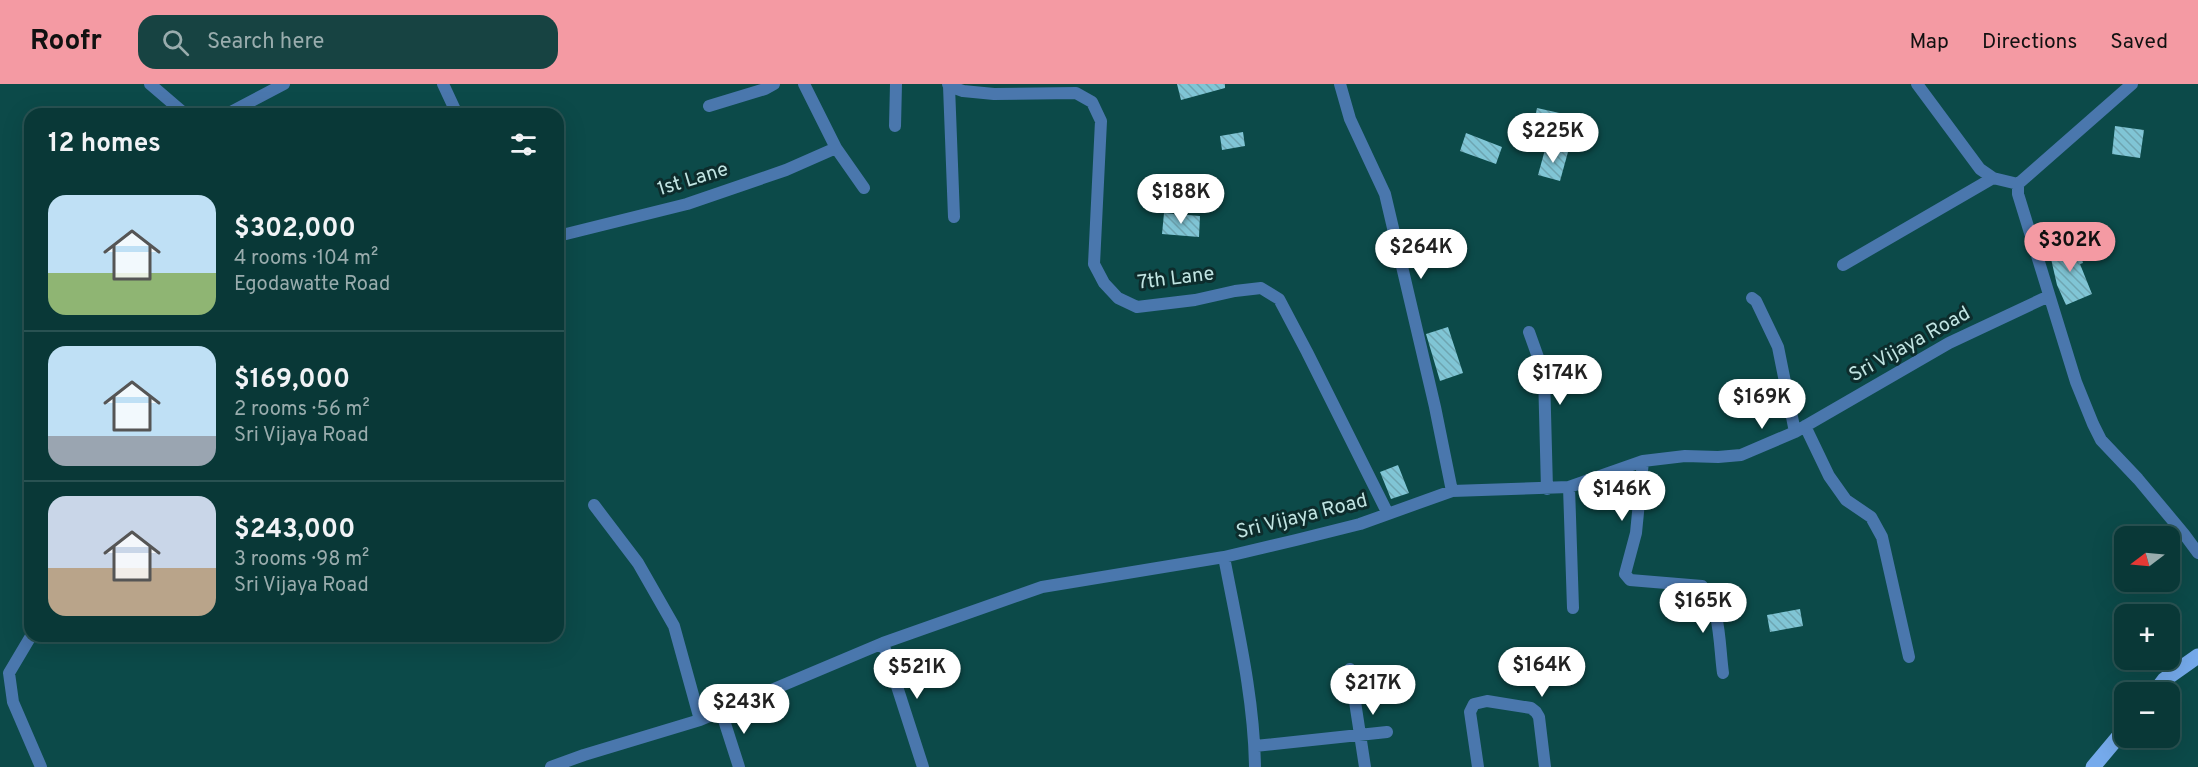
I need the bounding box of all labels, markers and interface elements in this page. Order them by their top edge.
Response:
search box [138,15,558,69]
text: Roofr [30,24,102,60]
icon: search [159,26,192,59]
text: Search here [207,29,324,56]
text: Map [1909,29,1949,56]
text: Directions [1982,29,2077,56]
text: Saved [2110,29,2168,56]
pin: $225K [1511,113,1595,164]
text: $225K [1522,119,1584,145]
text: 12 homes [48,128,161,161]
icon: filters [507,128,540,161]
street label: 1st Lane [654,157,732,203]
pin: $188K [1139,174,1223,225]
text: $188K [1151,180,1211,206]
text: $302,000 [234,213,356,246]
icon: home [96,219,168,291]
pin: $302K [2028,222,2112,273]
text: $302K [2038,228,2102,254]
pin: $264K [1379,229,1463,280]
text: $264K [1389,235,1453,261]
text: 4 rooms · 104 m² [234,246,378,272]
street label: 7th Lane [1136,261,1216,297]
text: Egodawatte Road [234,272,390,298]
street label: Sri Vijaya Road [1845,301,1975,389]
pin: $174K [1518,355,1602,406]
text: $174K [1532,361,1588,387]
text: $169,000 [234,364,350,397]
icon: home [96,370,168,442]
pin: $169K [1720,379,1804,430]
text: $169K [1733,385,1791,411]
text: 2 rooms · 56 m² [234,397,370,423]
text: Sri Vijaya Road [234,423,369,449]
pin: $146K [1580,471,1664,522]
text: $146K [1592,477,1652,503]
street label: Sri Vijaya Road [1234,488,1370,546]
text: $243,000 [234,514,355,547]
icon: home [96,520,168,592]
north arrow [2114,526,2180,592]
map controls [2114,526,2180,748]
text: 3 rooms · 98 m² [234,547,369,573]
text: Sri Vijaya Road [234,573,369,599]
pin: $165K [1661,583,1745,634]
text: $165K [1674,589,1732,615]
button: + [2114,604,2180,670]
pin: $164K [1500,647,1584,698]
pin: $521K [875,649,959,700]
text: $164K [1512,653,1572,679]
text: $521K [888,655,946,681]
pin: $217K [1331,665,1415,716]
text: $217K [1344,671,1402,697]
button: − [2114,682,2180,748]
pin: $243K [702,684,786,735]
text: $243K [712,690,776,716]

